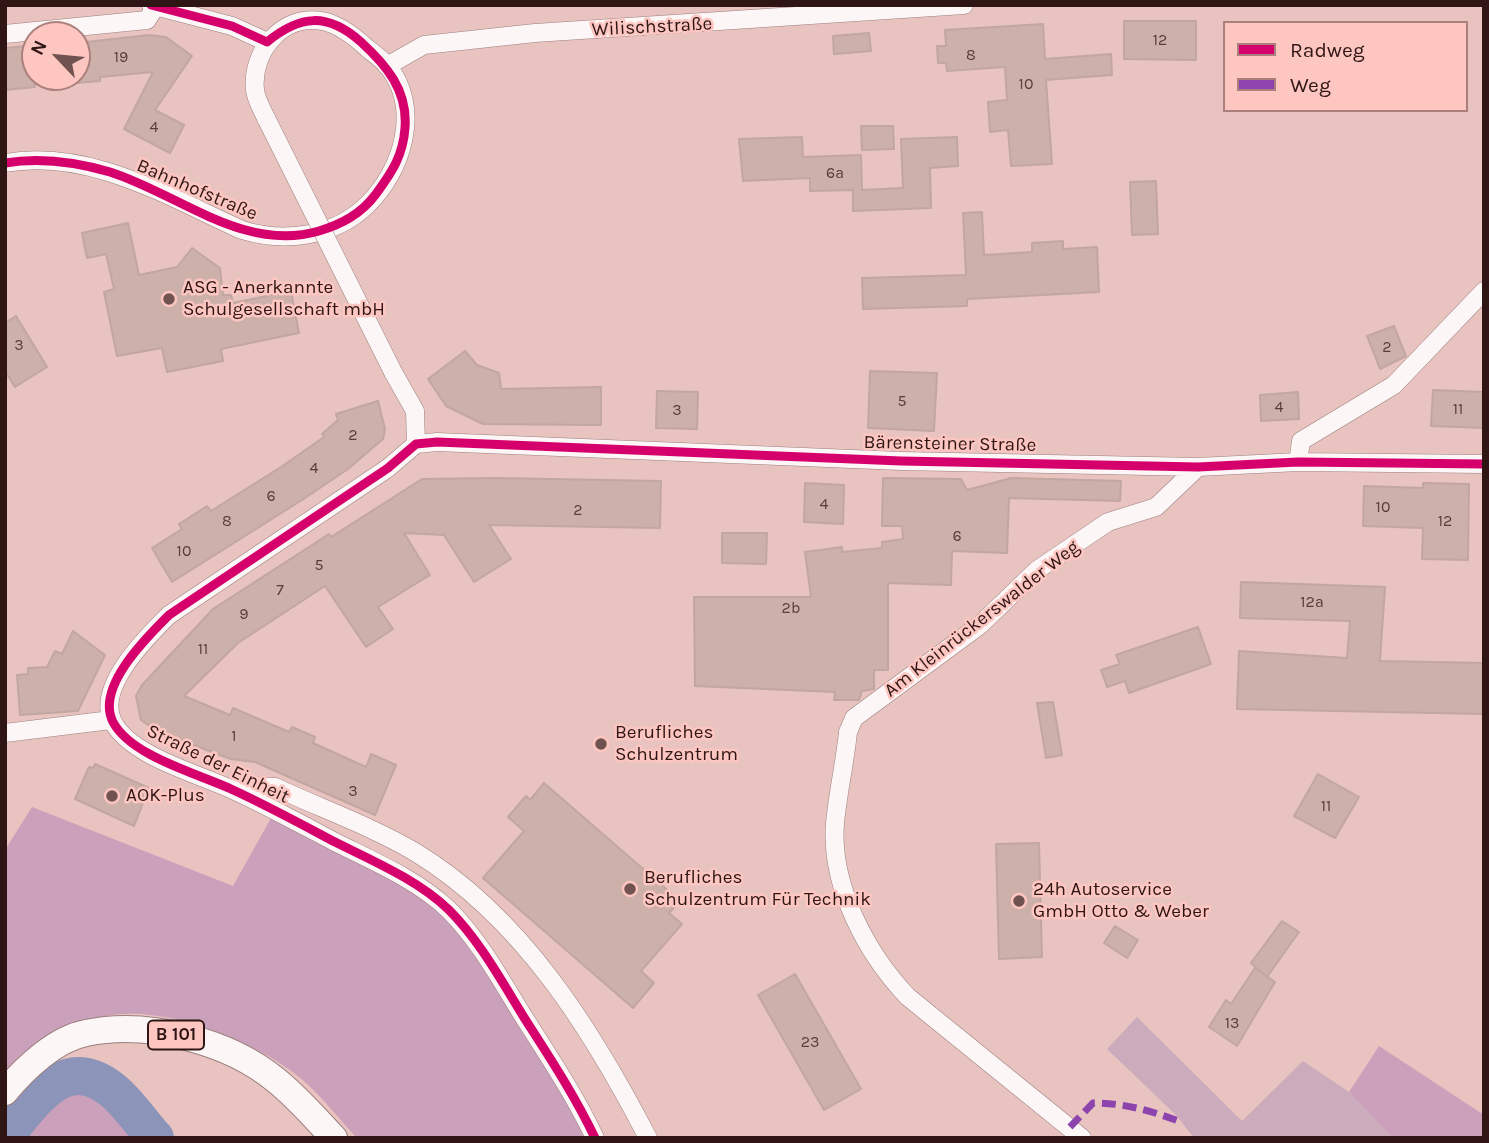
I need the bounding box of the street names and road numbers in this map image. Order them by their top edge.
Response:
street label: Wilischstraße [591,12,713,42]
street label: Bahnhofstraße [133,154,261,226]
street label: Bärensteiner Straße [863,431,1037,457]
street label: Am Kleinrückerswalder Weg [880,536,1084,702]
street label: Straße der Einheit [143,720,293,808]
road number: B 101 [148,1020,204,1050]

